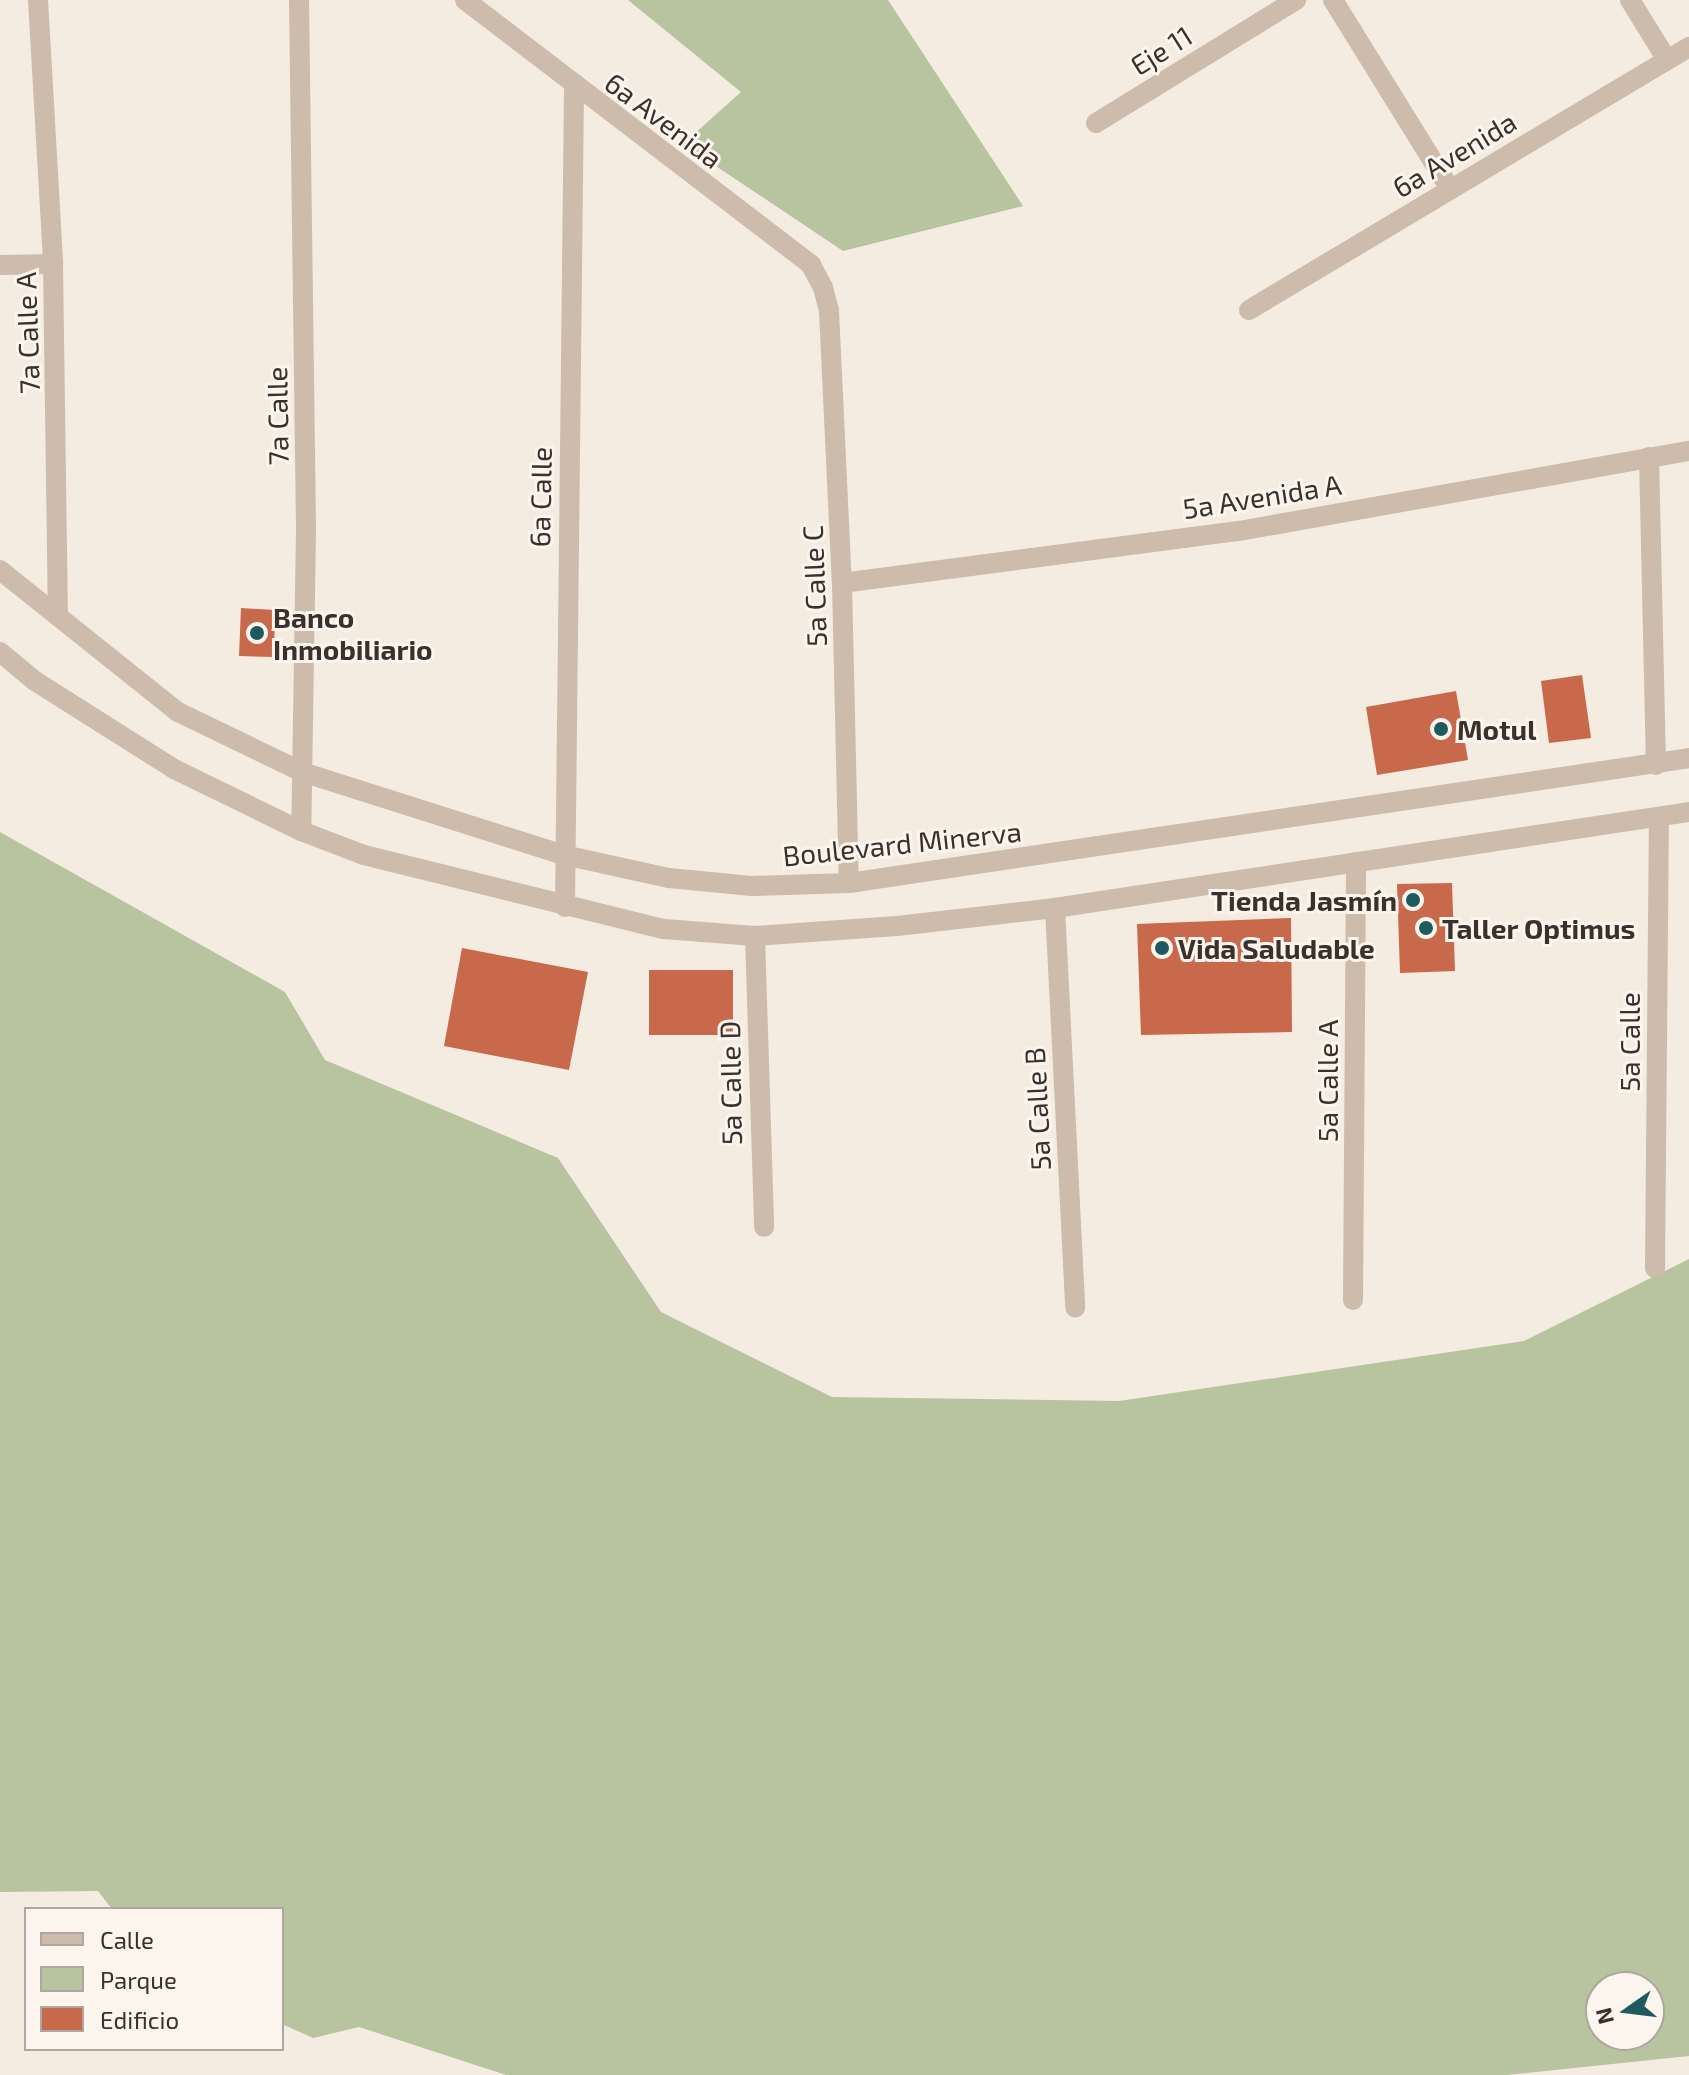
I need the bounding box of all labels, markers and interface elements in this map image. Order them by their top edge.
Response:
street label: Eje 11 [1124,18,1198,82]
street label: 6a Avenida [598,65,730,175]
street label: 6a Avenida [1386,104,1522,204]
street label: 7a Calle A [8,271,46,395]
street label: 7a Calle [259,366,295,466]
street label: 6a Calle [522,446,558,548]
street label: 5a Avenida A [1180,467,1344,525]
street label: 5a Calle C [795,525,833,647]
place label: Banco Inmobiliario [273,600,433,666]
marker: Banco Inmobiliario [248,624,266,642]
place label: Motul [1457,712,1536,746]
marker: Motul [1432,720,1450,738]
street label: Boulevard Minerva [781,814,1023,872]
place label: Tienda Jasmín [1211,883,1397,917]
marker: Tienda Jasmín [1404,891,1422,909]
place label: Taller Optimus [1442,911,1636,945]
marker: Taller Optimus [1417,919,1435,937]
place label: Vida Saludable [1178,931,1375,965]
marker: Vida Saludable [1153,939,1171,957]
street label: 5a Calle [1612,992,1646,1092]
street label: 5a Calle A [1310,1019,1344,1143]
street label: 5a Calle D [712,1020,748,1146]
street label: 5a Calle B [1017,1047,1057,1171]
legend [24,1907,284,2051]
text: Calle [100,1925,154,1954]
text: Parque [100,1965,177,1994]
north arrow [1585,1971,1665,2051]
text: Edificio [100,2005,179,2034]
text: N [1589,2005,1618,2027]

